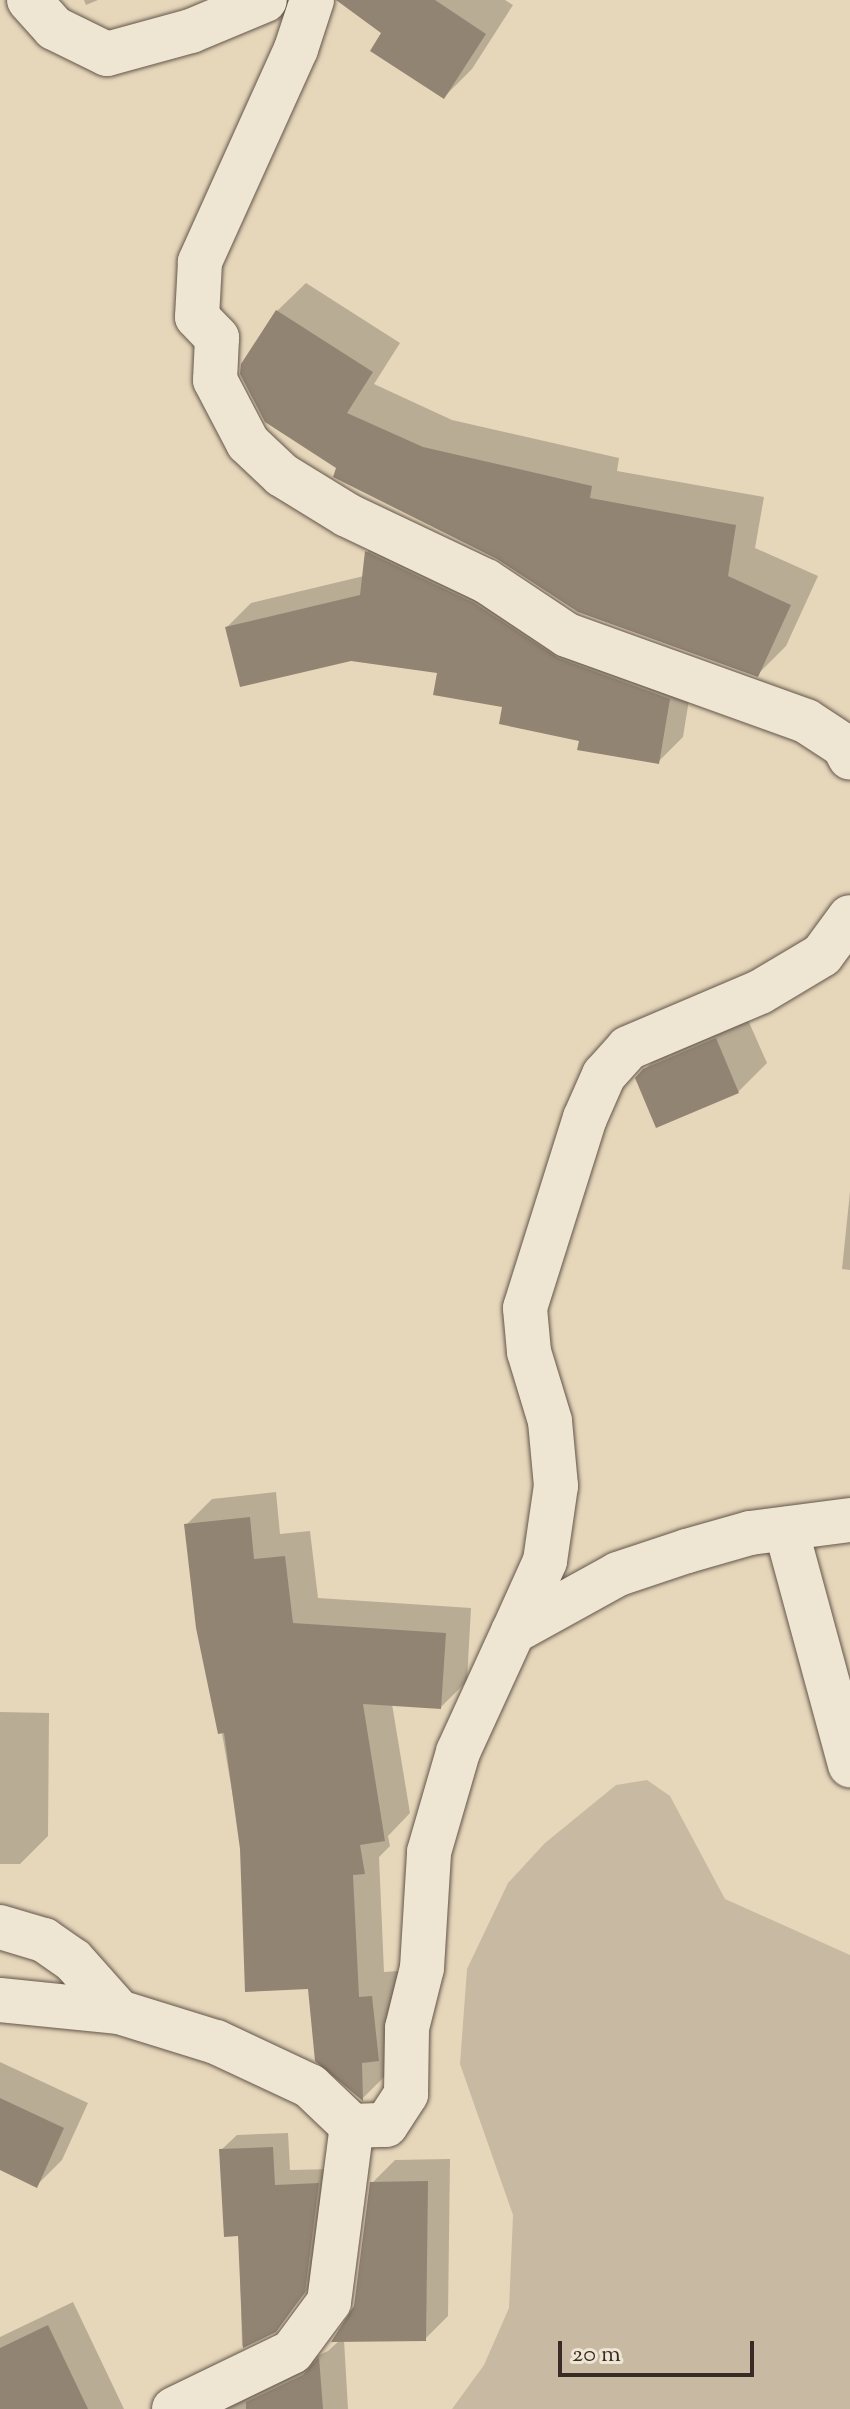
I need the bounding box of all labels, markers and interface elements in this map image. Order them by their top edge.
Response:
scale bar [562,2325,758,2375]
text: 20 m [572,2338,621,2372]

